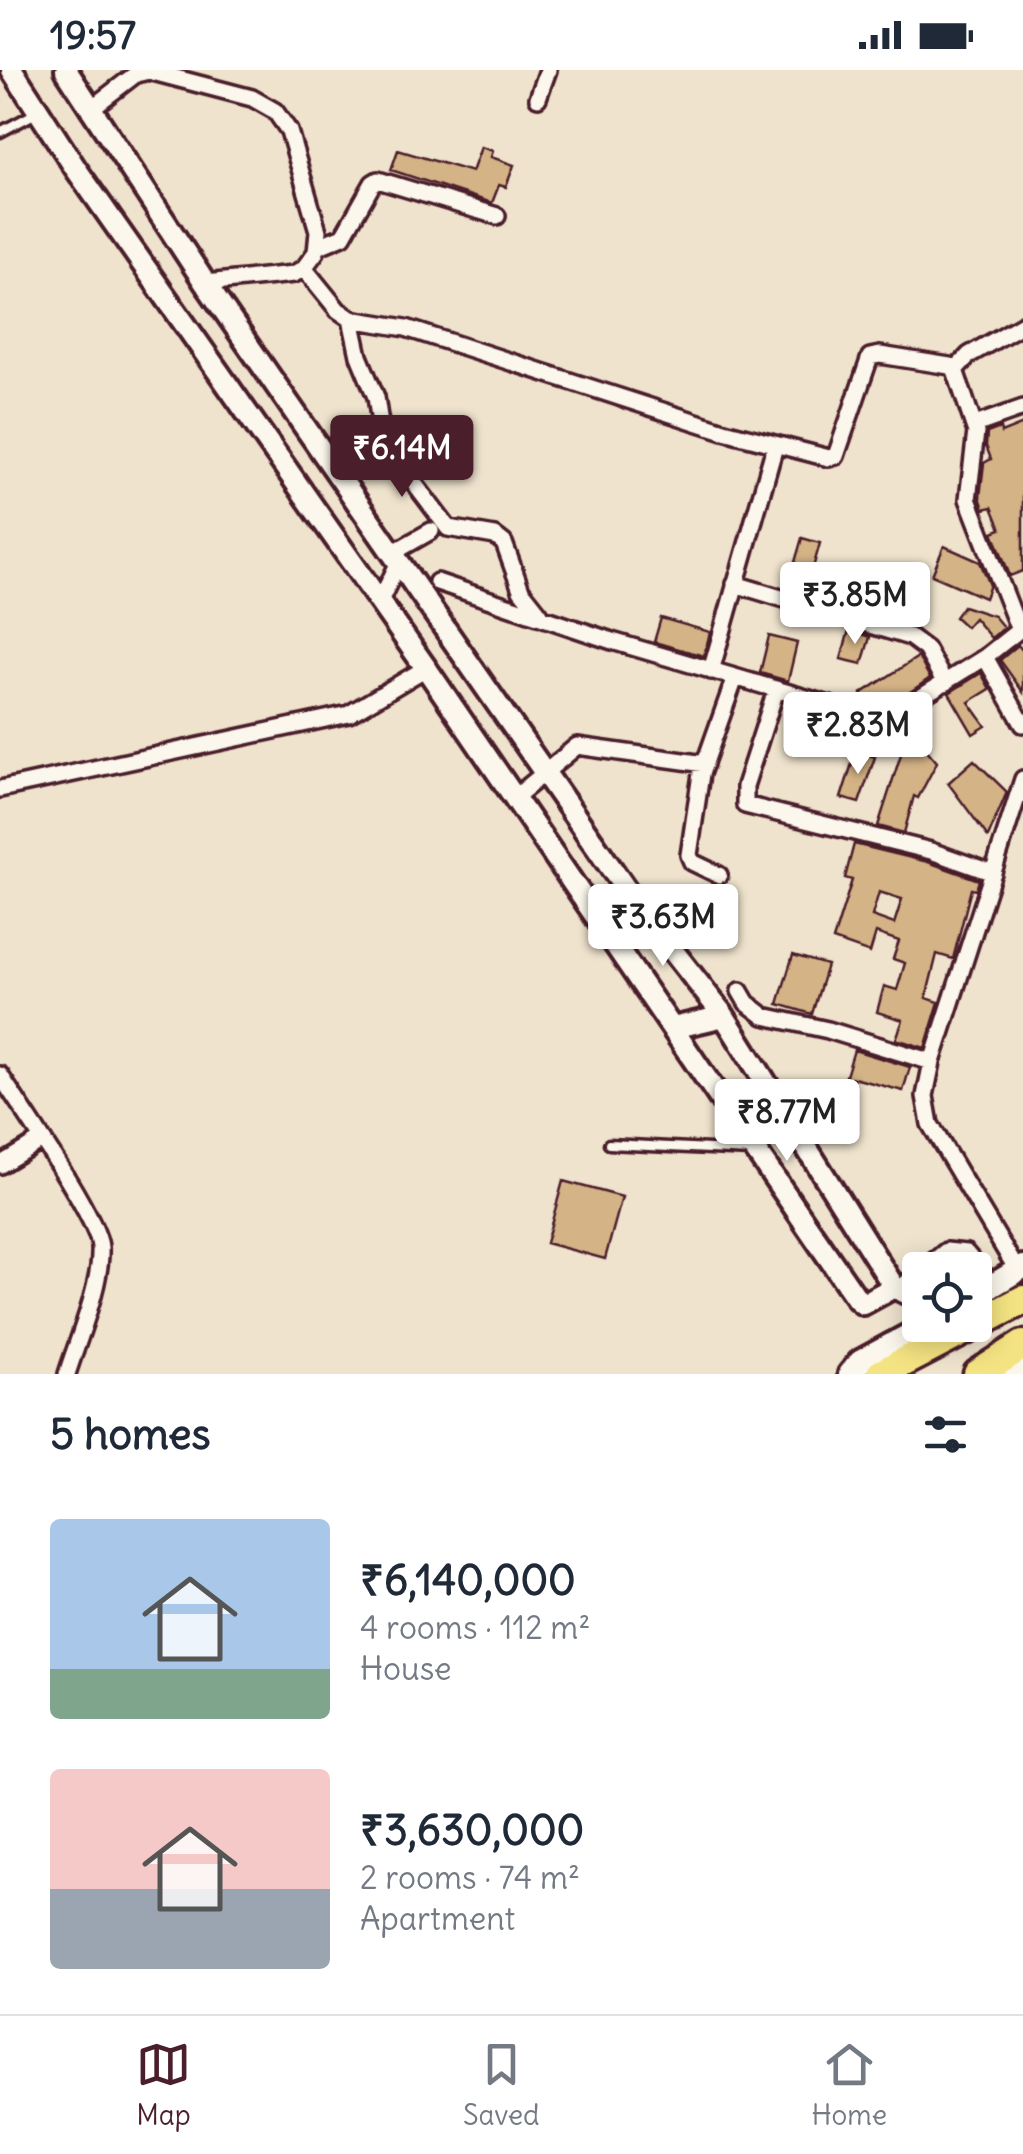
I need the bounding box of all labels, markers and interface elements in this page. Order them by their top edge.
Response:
text: 19:57 [50,12,136,59]
pin: ₹6.14M [321,415,483,500]
text: ₹6.14M [352,427,452,468]
pin: ₹3.85M [774,562,936,647]
text: ₹3.85M [802,574,908,615]
pin: ₹2.83M [777,692,939,777]
text: ₹2.83M [805,704,911,745]
pin: ₹3.63M [582,884,744,969]
text: ₹3.63M [610,896,716,937]
pin: ₹8.77M [706,1079,868,1164]
text: ₹8.77M [737,1091,837,1132]
map controls [902,1252,992,1342]
button: locate [902,1252,992,1342]
icon: filters [918,1407,973,1462]
text: 5 homes [50,1408,211,1460]
text: ₹6,140,000 [360,1554,576,1606]
icon: home [130,1559,250,1679]
text: 4 rooms · 112 m² [360,1607,590,1648]
text: House [360,1648,451,1689]
text: ₹3,630,000 [360,1804,584,1856]
icon: home [130,1809,250,1929]
text: 2 rooms · 74 m² [360,1857,580,1898]
text: Apartment [360,1898,515,1939]
tab: Map [136,2037,191,2133]
tab: Saved [463,2037,540,2133]
tab: Home [812,2037,887,2133]

